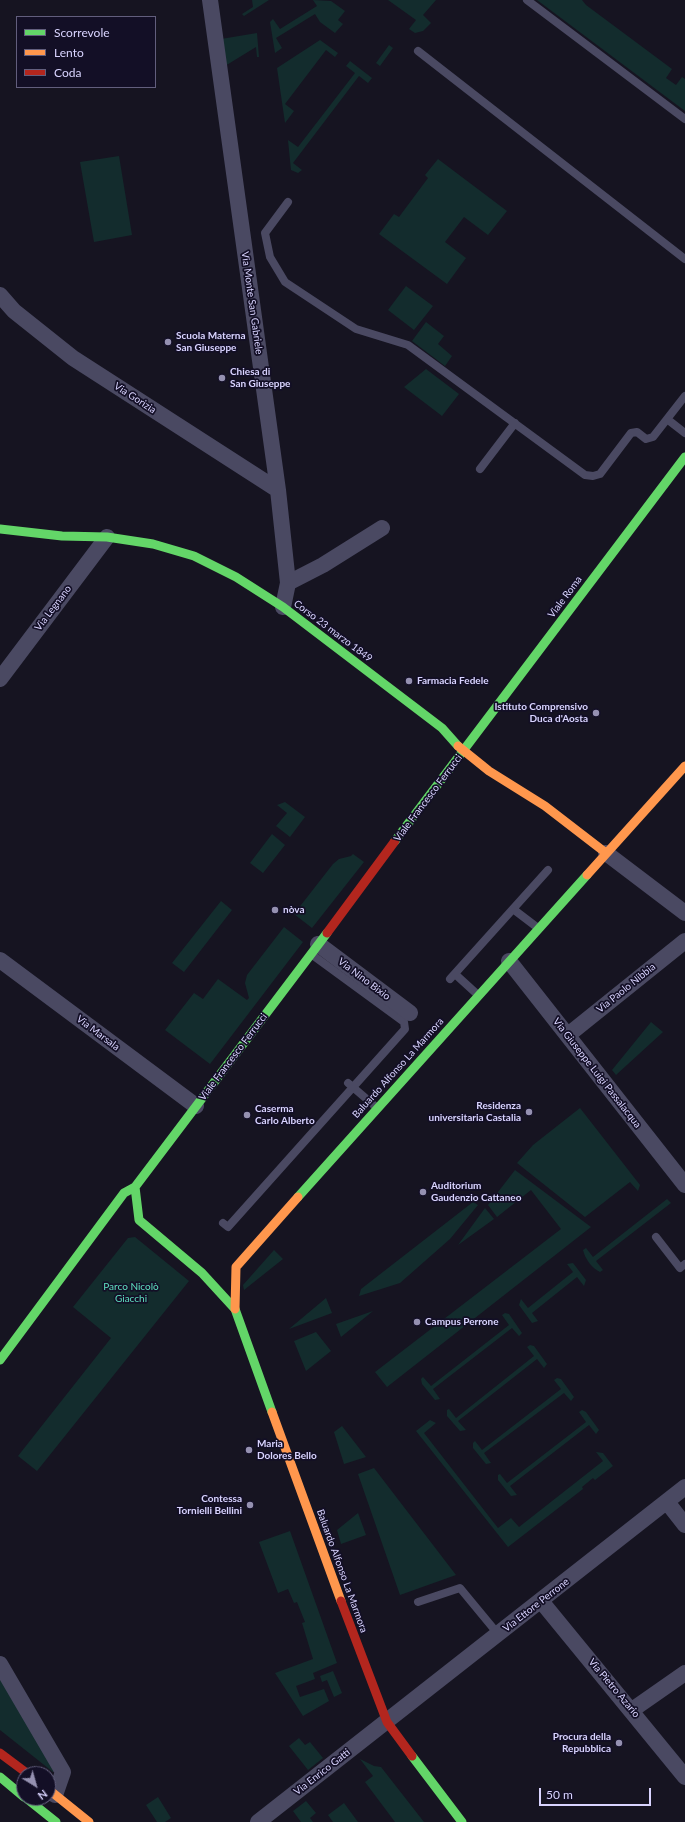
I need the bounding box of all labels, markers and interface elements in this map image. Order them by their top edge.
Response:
legend [16,16,156,88]
text: Scorrevole [54,25,110,40]
text: Lento [54,45,84,60]
text: Coda [54,65,81,80]
street label: Via Monte San Gabriele [239,251,265,355]
place label: Scuola Materna San Giuseppe [176,330,245,354]
marker: Scuola Materna San Giuseppe [163,337,173,347]
place label: Chiesa di San Giuseppe [230,366,290,390]
marker: Chiesa di San Giuseppe [217,373,227,383]
street label: Via Gorizia [112,380,158,416]
street label: Viale Roma [545,574,585,620]
street label: Via Legnano [32,583,74,633]
street label: Corso 23 marzo 1849 [291,598,375,664]
place label: Farmacia Fedele [417,675,488,687]
marker: Farmacia Fedele [404,676,414,686]
place label: Istituto Comprensivo Duca d'Aosta [494,701,588,724]
marker: Istituto Comprensivo Duca d'Aosta [591,708,601,718]
street label: Viale Francesco Ferrucci [391,752,465,844]
place label: nòva [283,904,304,916]
marker: nòva [270,905,280,915]
street label: Via Nino Bixio [336,955,392,1003]
street label: Via Paolo Nibbia [594,961,658,1015]
street label: Viale Francesco Ferrucci [196,1011,270,1103]
street label: Via Marsala [74,1013,122,1053]
street label: Baluardo Alfonso La Marmora [350,1015,446,1121]
street label: Via Giuseppe Luigi Passalacqua [550,1016,644,1130]
place label: Residenza universitaria Castalia [429,1100,521,1124]
place label: Caserma Carlo Alberto [255,1103,315,1126]
marker: Residenza universitaria Castalia [524,1107,534,1117]
marker: Caserma Carlo Alberto [242,1110,252,1120]
place label: Auditorium Gaudenzio Cattaneo [431,1180,521,1204]
marker: Auditorium Gaudenzio Cattaneo [418,1187,428,1197]
park label: Parco Nicolò Giacchi [103,1281,159,1304]
place label: Campus Perrone [425,1316,499,1328]
marker: Campus Perrone [412,1317,422,1327]
place label: Maria Dolores Bello [257,1438,317,1462]
marker: Maria Dolores Bello [244,1445,254,1455]
place label: Contessa Tornielli Bellini [177,1493,242,1516]
marker: Contessa Tornielli Bellini [245,1500,255,1510]
street label: Baluardo Alfonso La Marmora [314,1508,370,1634]
street label: Via Ettore Perrone [501,1575,571,1635]
street label: Via Pietro Azario [586,1656,642,1720]
place label: Procura della Repubblica [553,1731,611,1754]
marker: Procura della Repubblica [614,1738,624,1748]
street label: Via Enrico Gatti [291,1746,353,1798]
north arrow [16,1766,56,1806]
scale bar [541,1780,653,1806]
text: N [36,1787,50,1803]
text: 50 m [546,1787,573,1802]

